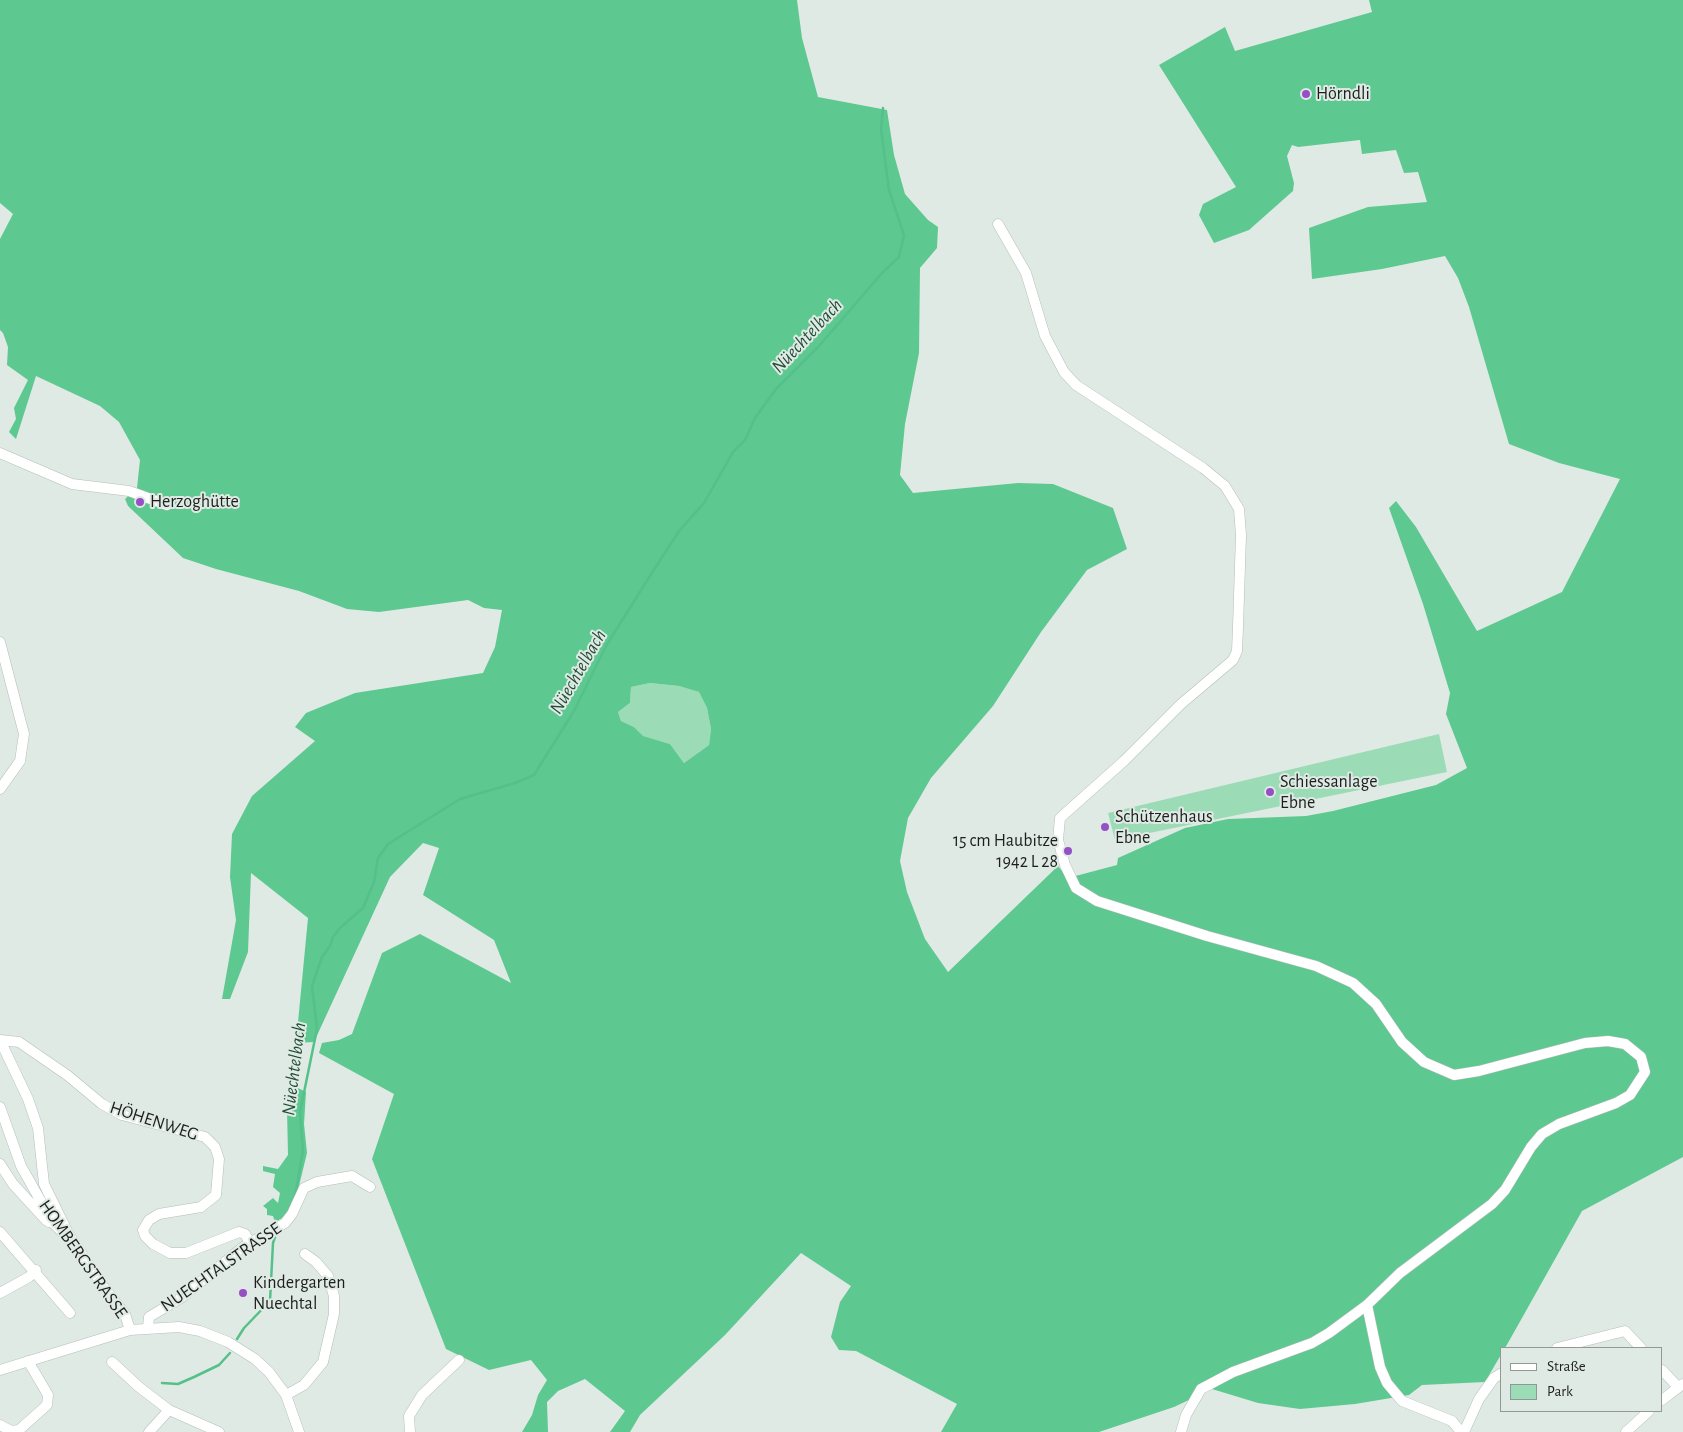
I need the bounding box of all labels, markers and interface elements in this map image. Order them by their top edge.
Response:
place label: Hörndli [1316,83,1370,105]
marker: Hörndli [1300,88,1312,100]
water label: Nüechtelbach [767,294,847,378]
place label: Herzoghütte [150,491,239,513]
marker: Herzoghütte [134,496,146,508]
water label: Nüechtelbach [545,626,611,718]
place label: Schiessanlage Ebne [1280,771,1378,814]
marker: Schiessanlage Ebne [1264,786,1276,798]
place label: Schützenhaus Ebne [1115,806,1213,849]
marker: Schützenhaus Ebne [1099,821,1111,833]
place label: 15 cm Haubitze 1942 L 28 [953,830,1058,872]
marker: 15 cm Haubitze 1942 L 28 [1062,845,1074,857]
water label: Nüechtelbach [277,1021,311,1117]
street label: HÖHENWEG [107,1097,201,1145]
street label: HOMBERGSTRASSE [34,1196,132,1322]
street label: NUECHTALSTRASSE [157,1217,285,1317]
place label: Kindergarten Nuechtal [253,1272,345,1315]
marker: Kindergarten Nuechtal [237,1287,249,1299]
legend [1500,1347,1663,1412]
text: Straße [1547,1359,1586,1374]
text: Park [1547,1384,1573,1399]

